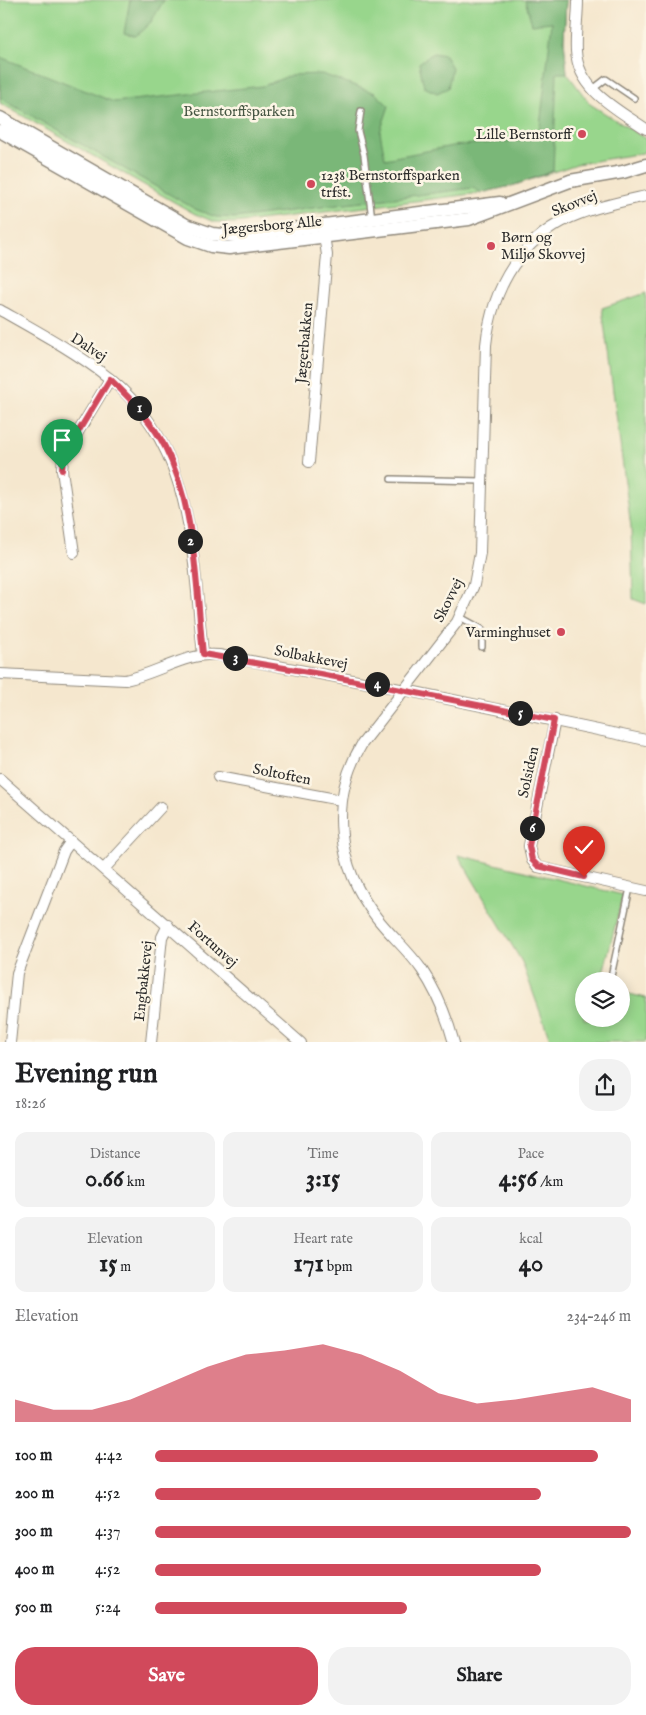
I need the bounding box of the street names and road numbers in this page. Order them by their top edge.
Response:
street label: Skovvej [549,186,600,221]
street label: Jægersborg Alle [220,212,323,239]
street label: Jægerbakken [291,302,318,386]
street label: Dalvej [67,329,110,366]
street label: Skovvej [429,575,468,626]
street label: Solbakkevej [273,641,349,674]
street label: Solsiden [514,745,543,799]
street label: Soltoften [251,760,312,789]
street label: Fortunvej [184,917,242,972]
street label: Engbakkevej [130,940,157,1022]

